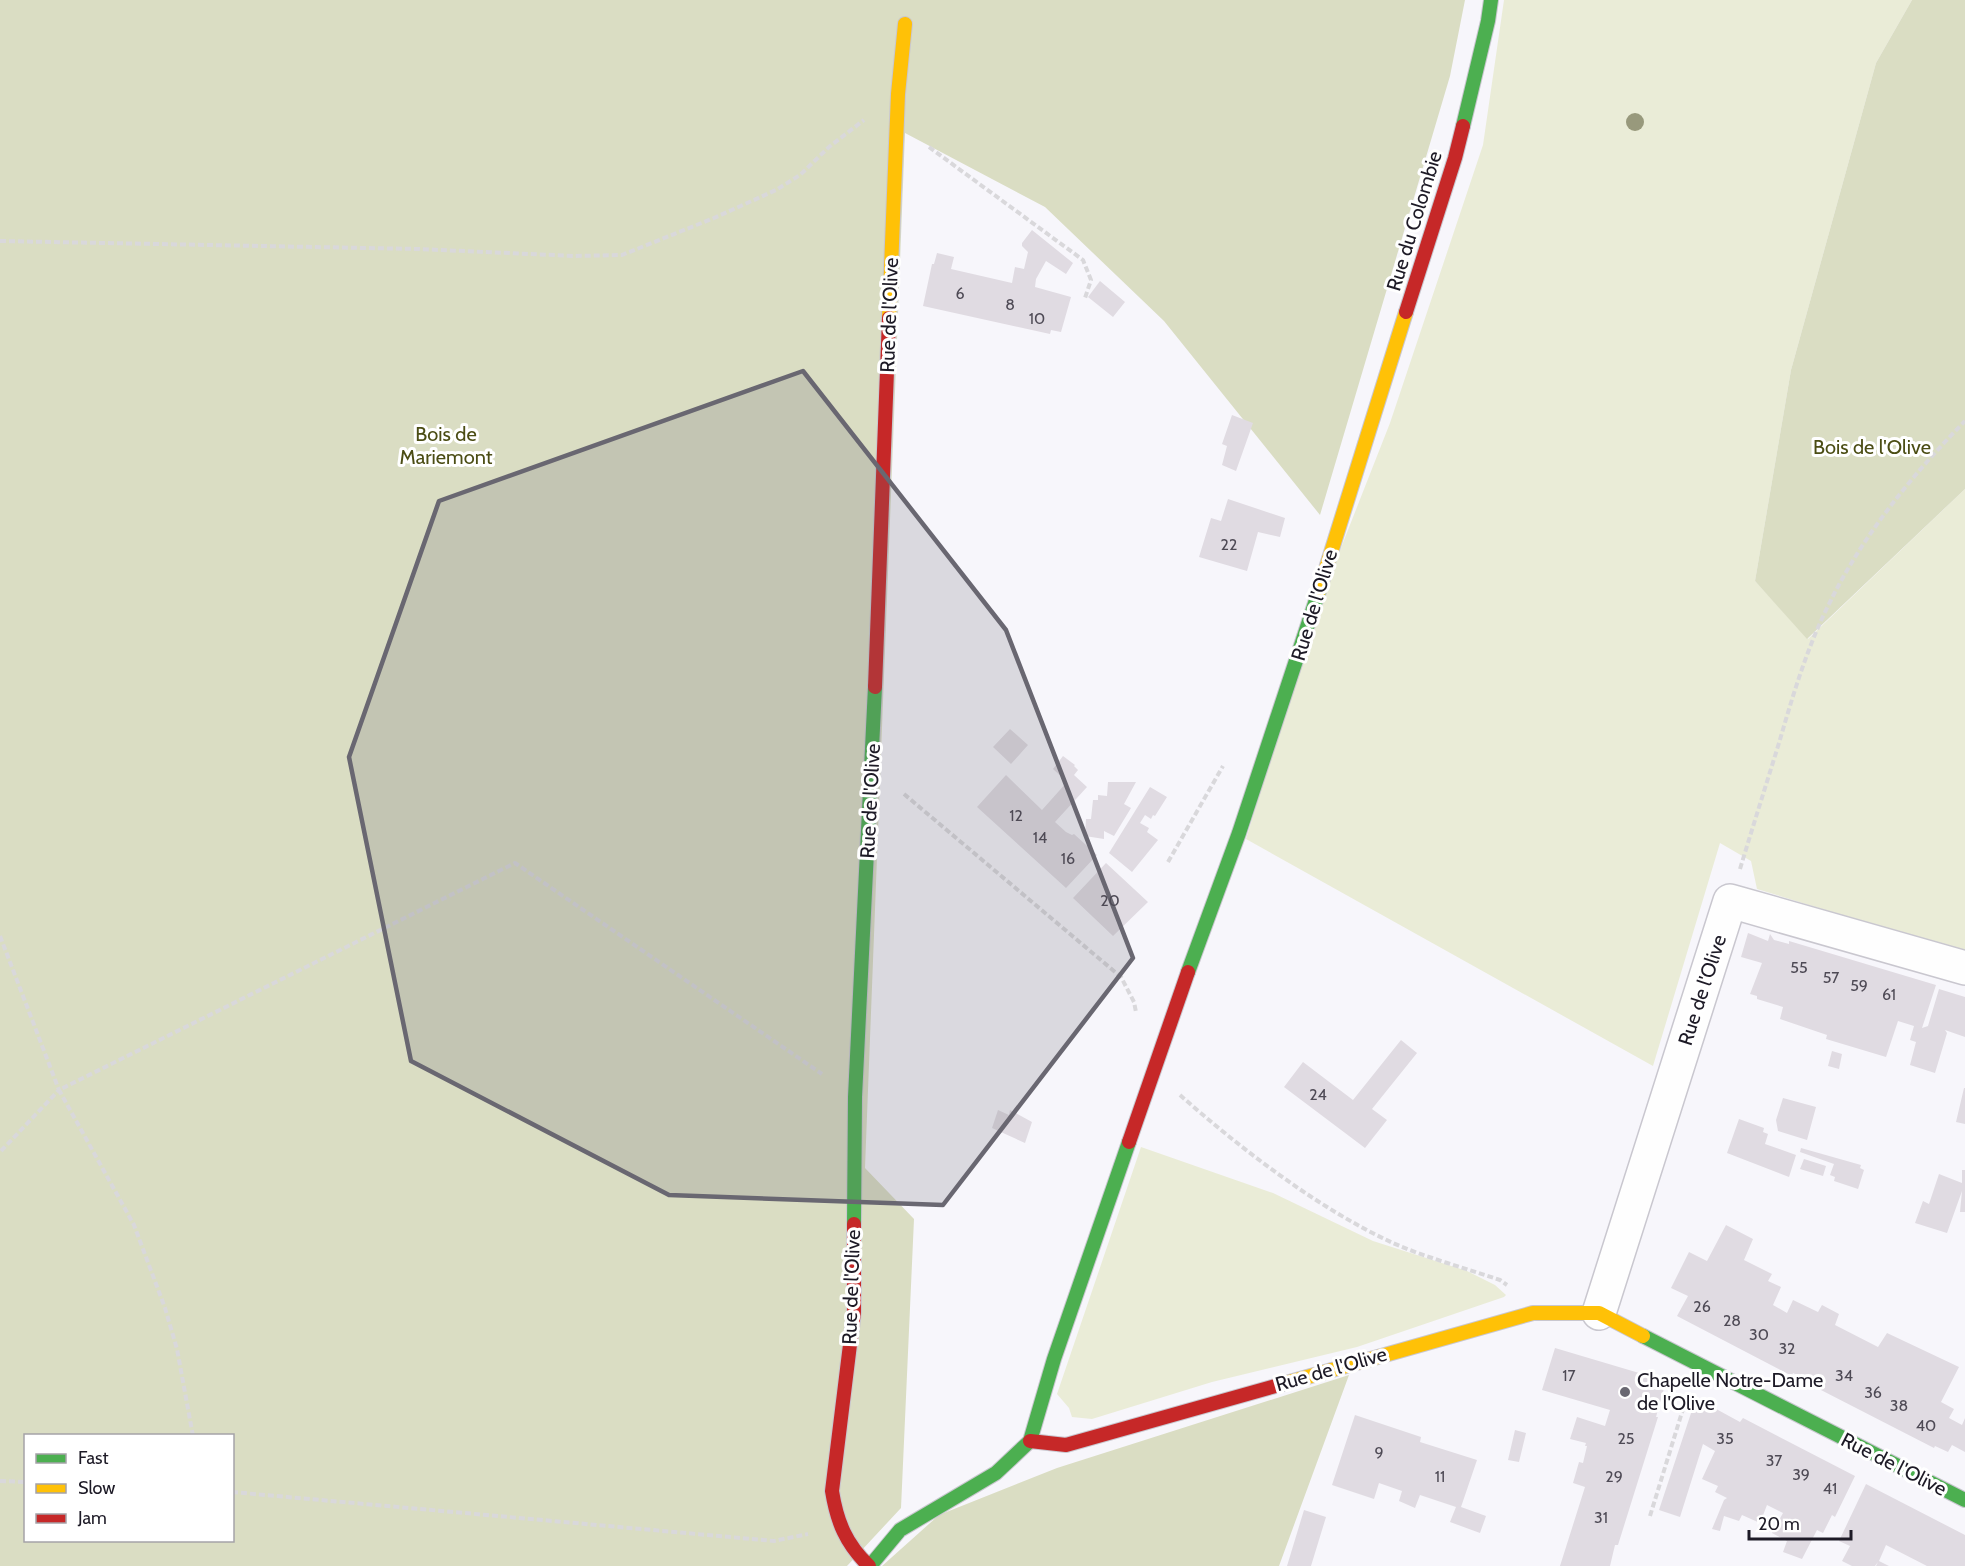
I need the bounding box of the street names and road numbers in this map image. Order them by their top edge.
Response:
street label: Rue du Colombie [1381,148,1447,294]
street label: Rue de l'Olive [875,257,903,373]
street label: Rue de l'Olive [1286,547,1342,663]
street label: Rue de l'Olive [855,743,885,859]
street label: Rue de l'Olive [1673,932,1731,1048]
street label: Rue de l'Olive [837,1229,865,1345]
street label: Rue de l'Olive [1272,1342,1390,1396]
street label: Rue de l'Olive [1837,1427,1951,1501]

